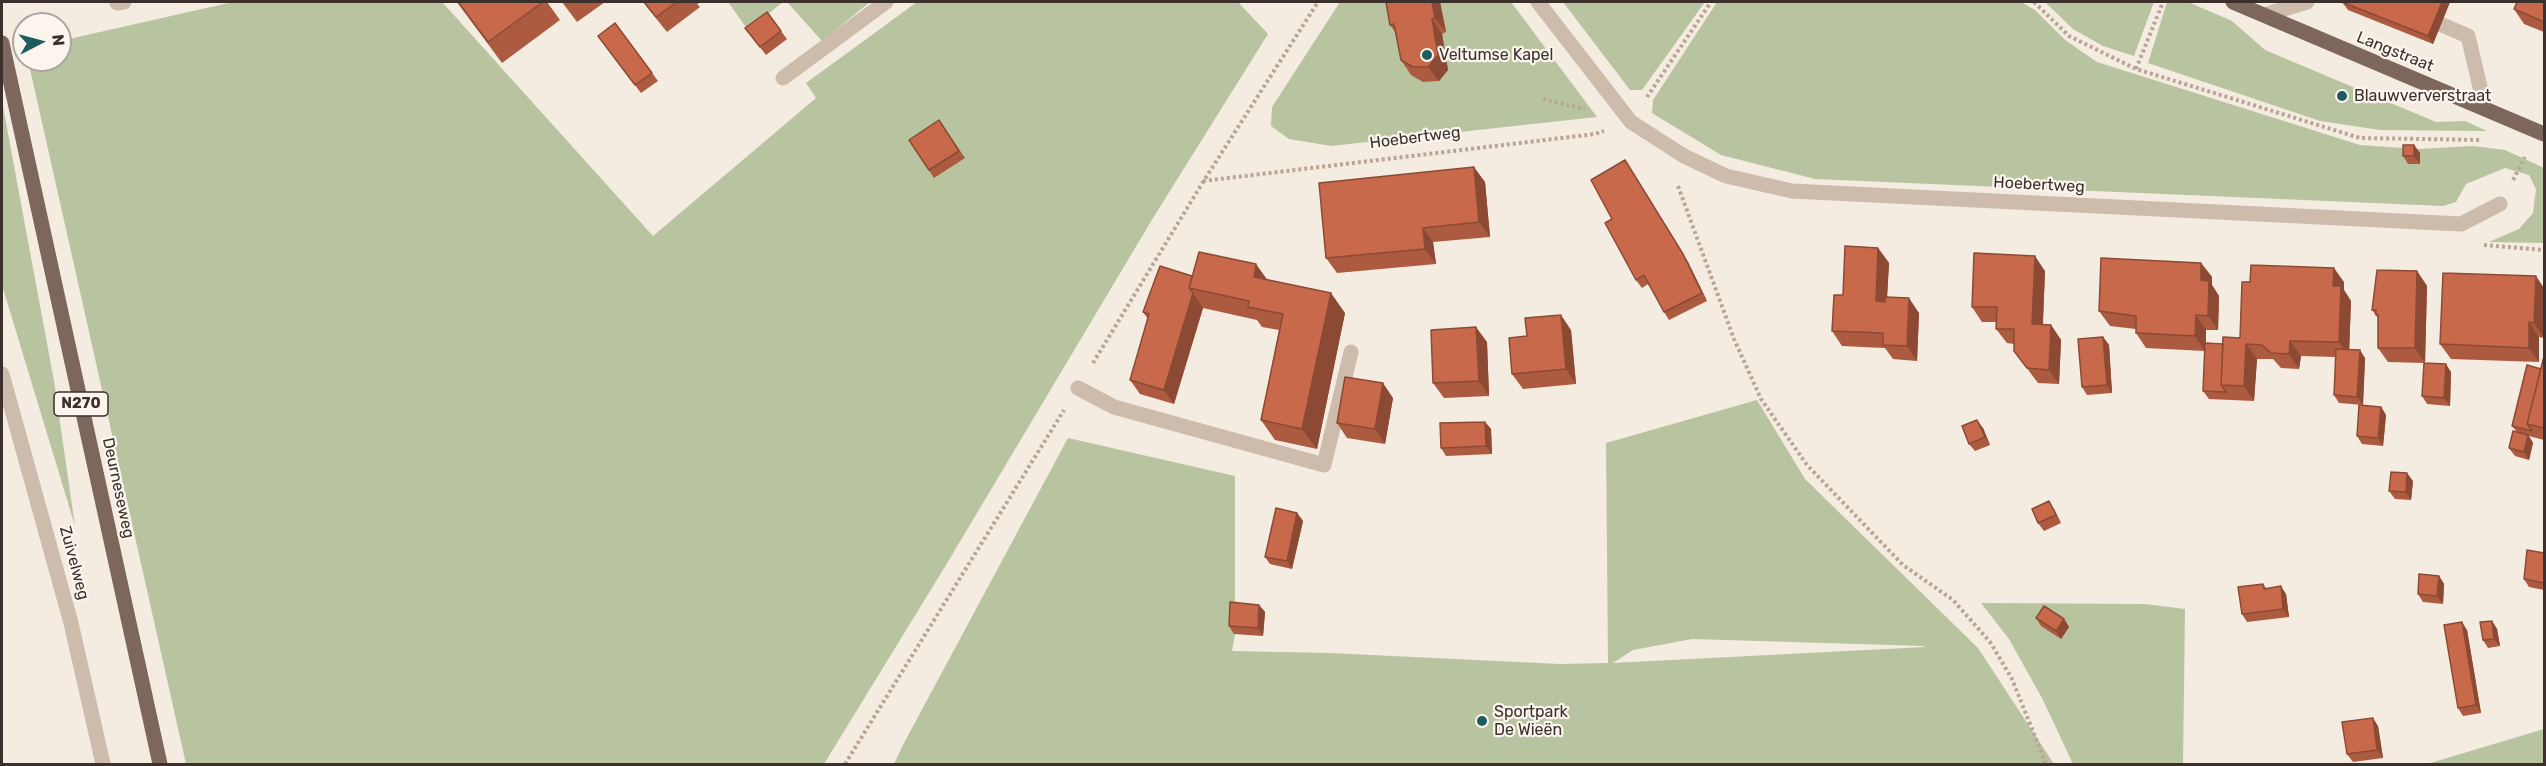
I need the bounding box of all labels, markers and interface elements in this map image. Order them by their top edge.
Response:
north arrow [12,12,72,72]
street label: Langstraat [2354,28,2436,76]
text: N [48,34,68,47]
place label: Veltumse Kapel [1439,45,1553,65]
marker: Veltumse Kapel [1420,48,1434,62]
place label: Blauwververstraat [2354,86,2491,106]
marker: Blauwververstraat [2335,89,2349,103]
street label: Hoebertweg [1368,123,1462,153]
street label: Hoebertweg [1993,173,2085,197]
road number: N270 [54,392,108,416]
street label: Deurneseweg [98,436,138,540]
street label: Zuivelweg [55,524,93,602]
place label: Sportpark De Wieën [1494,702,1568,740]
marker: Sportpark De Wieën [1475,714,1489,728]

